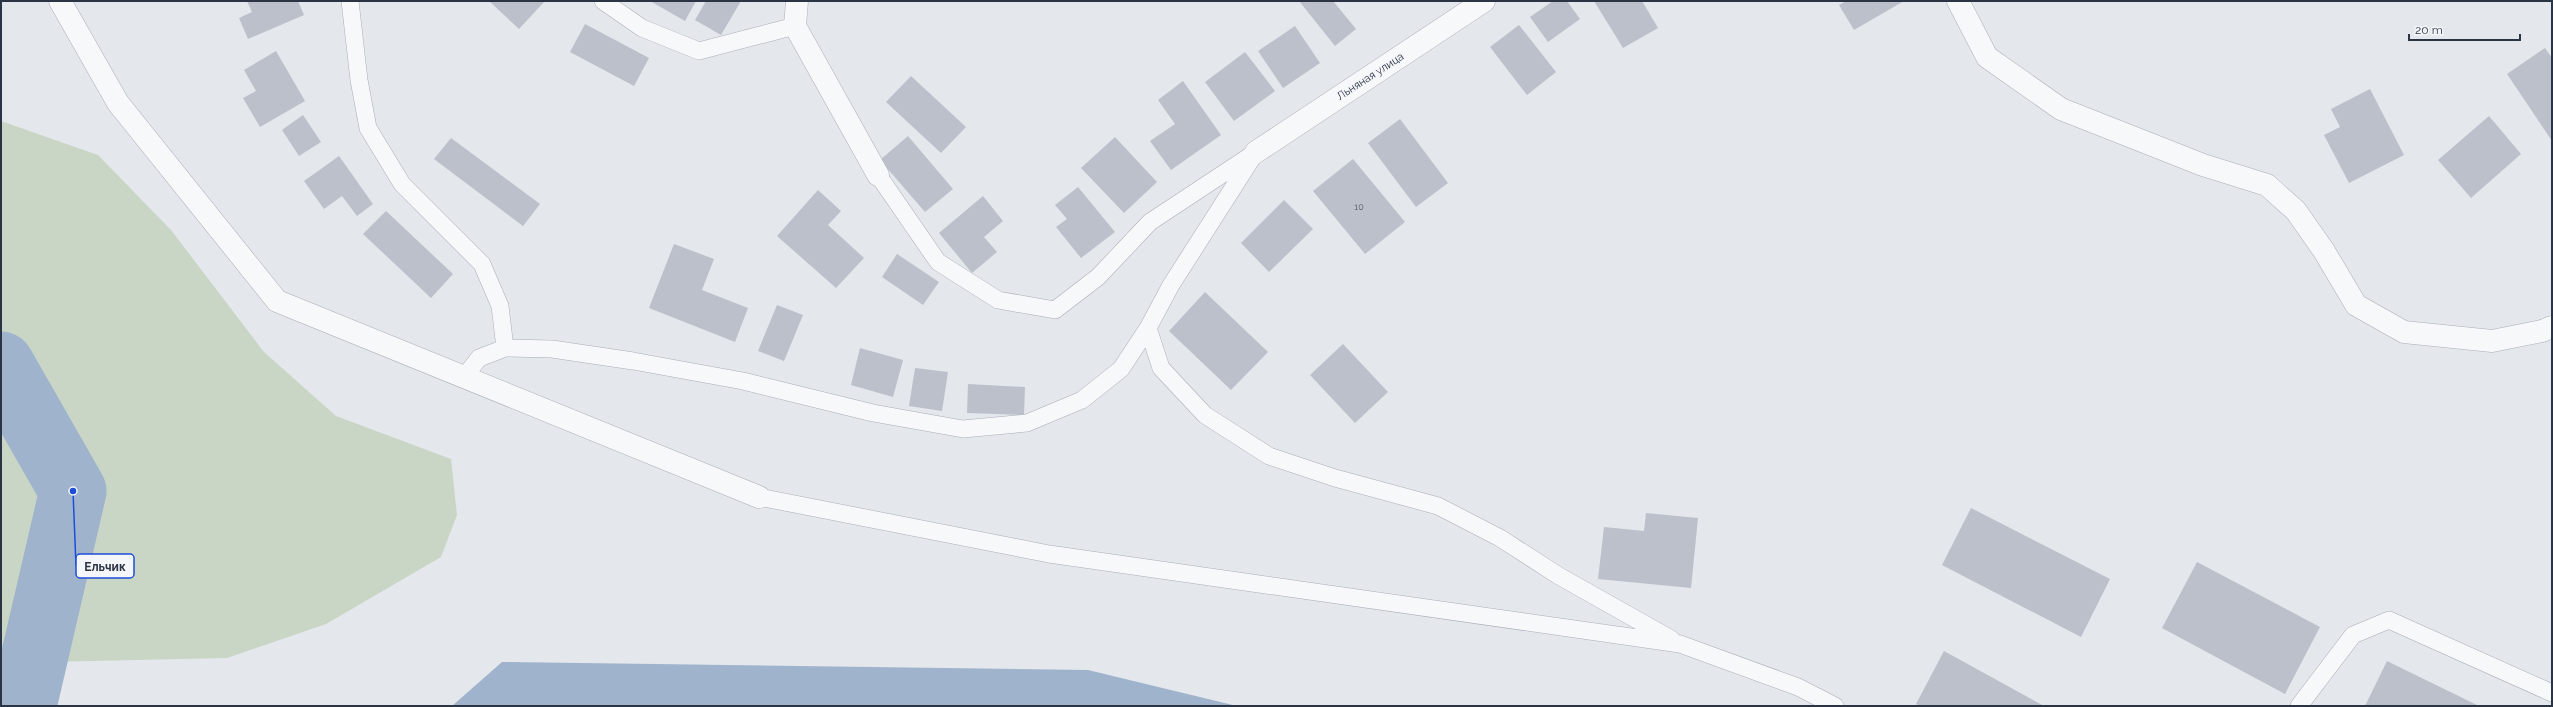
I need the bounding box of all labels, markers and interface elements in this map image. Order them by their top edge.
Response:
scale bar [2409,16,2520,42]
text: 20 m [2415,23,2443,37]
street label: Льняная улица [1334,50,1406,103]
house number: 10 [1354,202,1364,212]
callout: Ельчик [76,554,134,578]
text: Ельчик [84,560,126,574]

